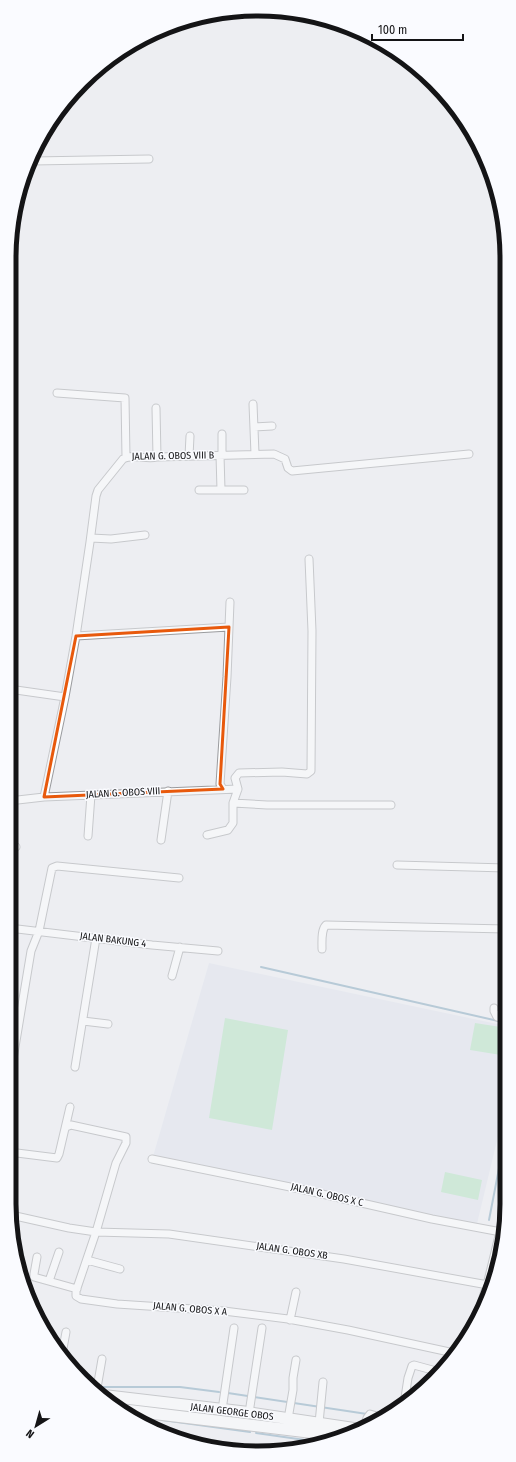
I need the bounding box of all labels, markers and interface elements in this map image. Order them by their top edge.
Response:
scale bar [372,16,463,42]
text: 100 m [378,23,407,37]
street label: JALAN G. OBOS VIII B [132,449,215,463]
street label: JALAN G. OBOS VIII [85,785,161,801]
street label: JALAN BAKUNG 4 [79,930,147,950]
street label: JALAN G. OBOS X C [290,1181,364,1209]
street label: JALAN G. OBOS XB [256,1240,329,1262]
street label: JALAN G. OBOS X A [153,1300,228,1318]
street label: JALAN GEORGE OBOS [190,1401,274,1423]
north arrow [16,1406,56,1446]
text: N [24,1426,37,1441]

